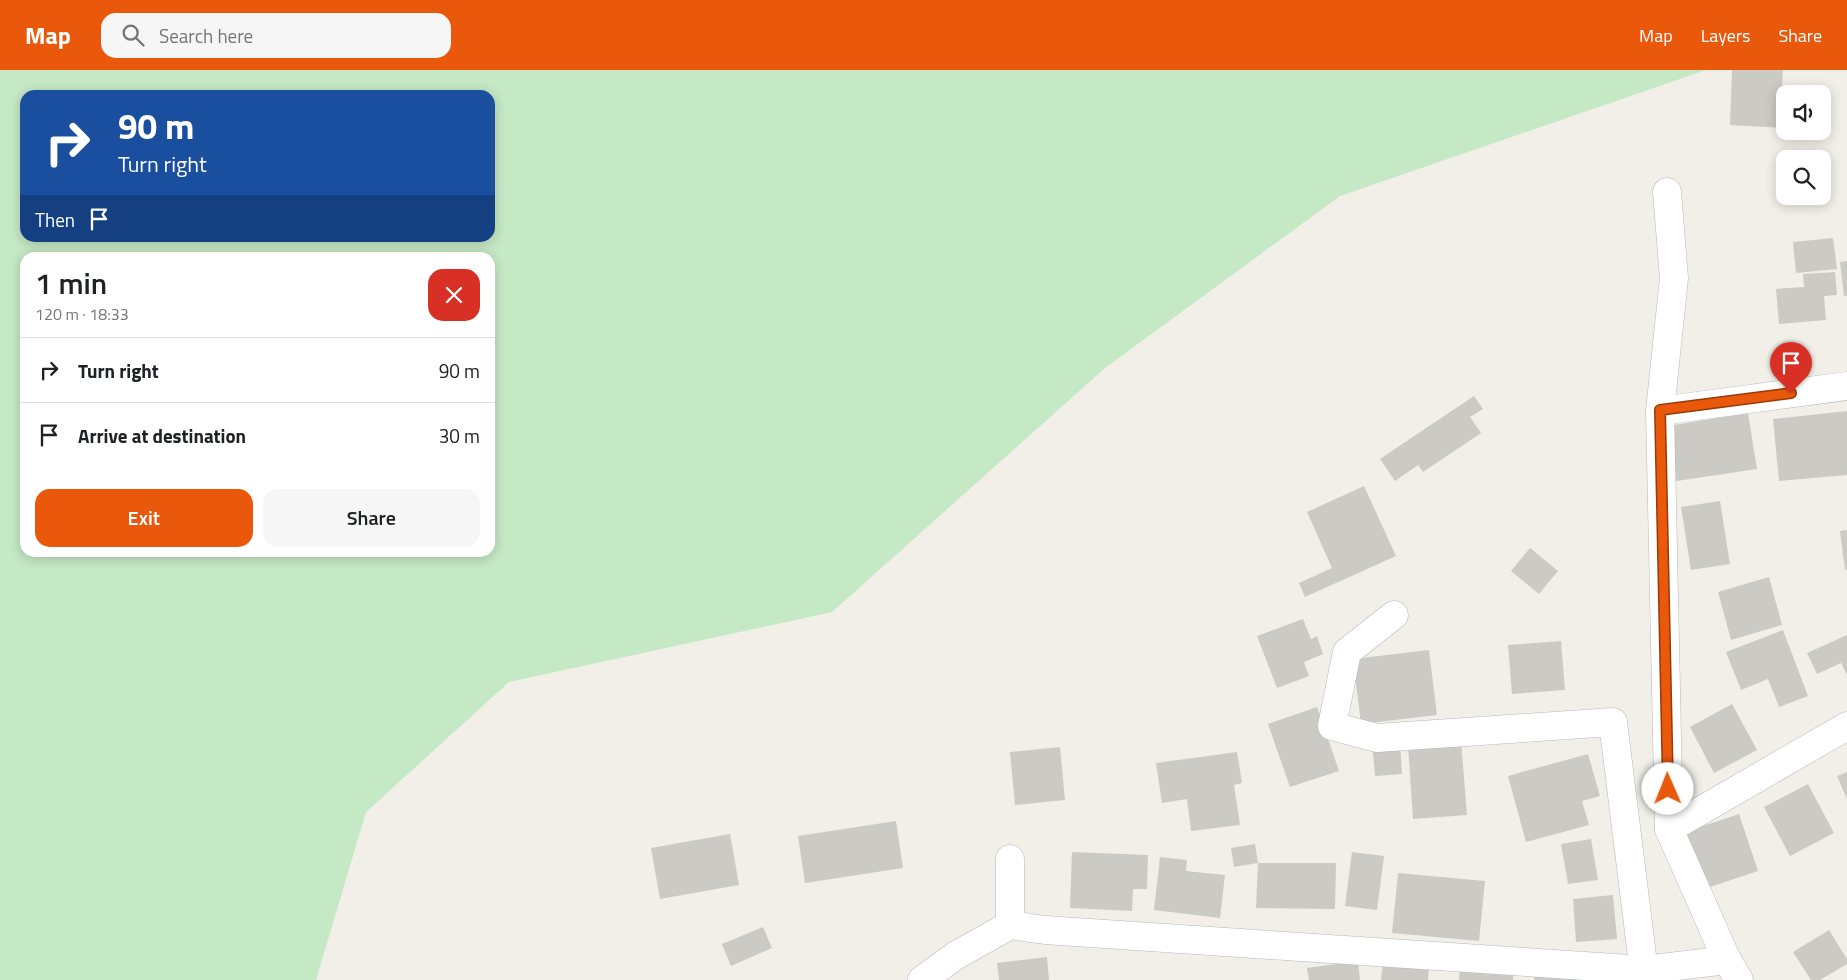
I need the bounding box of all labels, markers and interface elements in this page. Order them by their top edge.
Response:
search box [101,13,451,58]
text: Map [25,17,71,53]
icon: search [119,21,147,49]
text: Search here [159,21,253,50]
text: Map [1639,22,1673,49]
text: Layers [1701,22,1750,49]
text: Share [1778,22,1822,49]
map controls [1776,85,1831,205]
button: sound [1776,85,1831,140]
text: 90 m [118,99,194,153]
icon: right [35,110,100,175]
text: Turn right [118,147,207,181]
button: search [1776,150,1831,205]
text: Then [35,205,75,234]
icon: arrive [85,205,113,233]
text: 1 min [35,260,107,306]
button: close [428,269,480,321]
text: 120 m · 18:33 [35,302,129,326]
pin [1770,342,1812,393]
icon: arrive [1777,349,1805,377]
icon: right [35,356,63,384]
text: Turn right [78,356,159,385]
text: 90 m [439,356,480,385]
icon: arrive [35,421,63,449]
text: Arrive at destination [78,421,246,450]
text: 30 m [439,421,480,450]
button: Exit [35,489,253,547]
button: Share [263,489,480,547]
position arrow [1641,762,1693,814]

